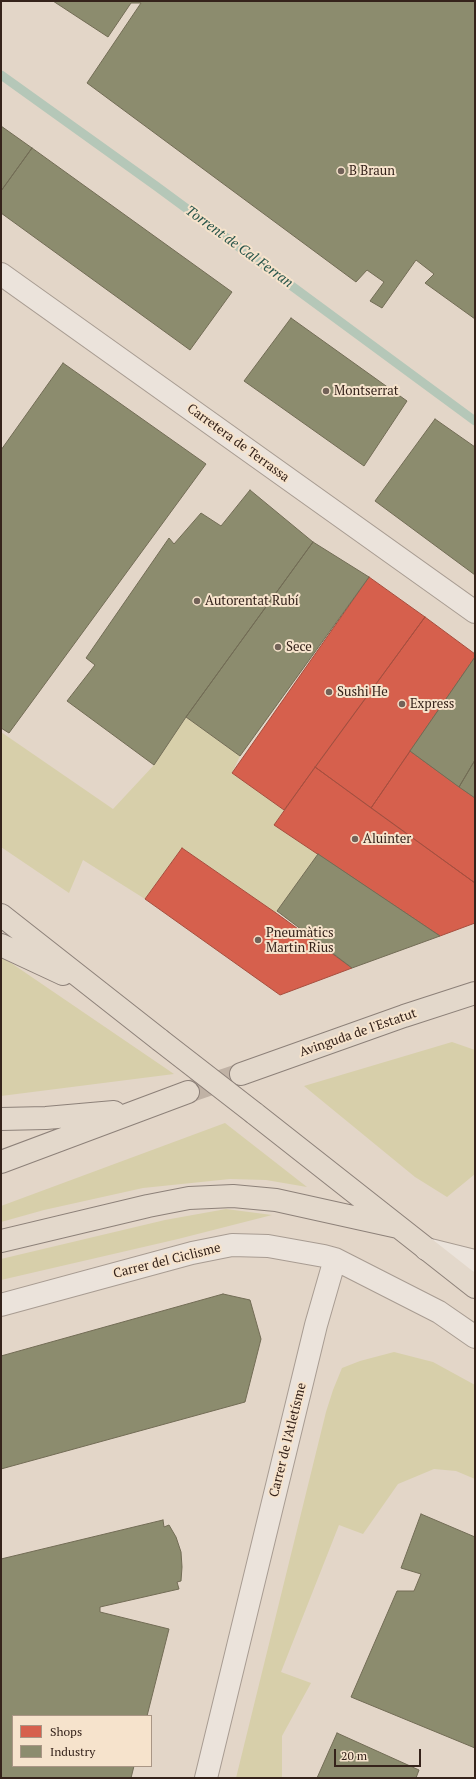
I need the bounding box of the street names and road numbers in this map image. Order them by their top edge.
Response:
street label: Carretera de Terrassa [184,401,292,485]
street label: Avinguda de l'Estatut [297,1006,419,1060]
street label: Carrer del Ciclisme [112,1240,222,1282]
street label: Carrer de l'Atletísme [266,1381,310,1499]

